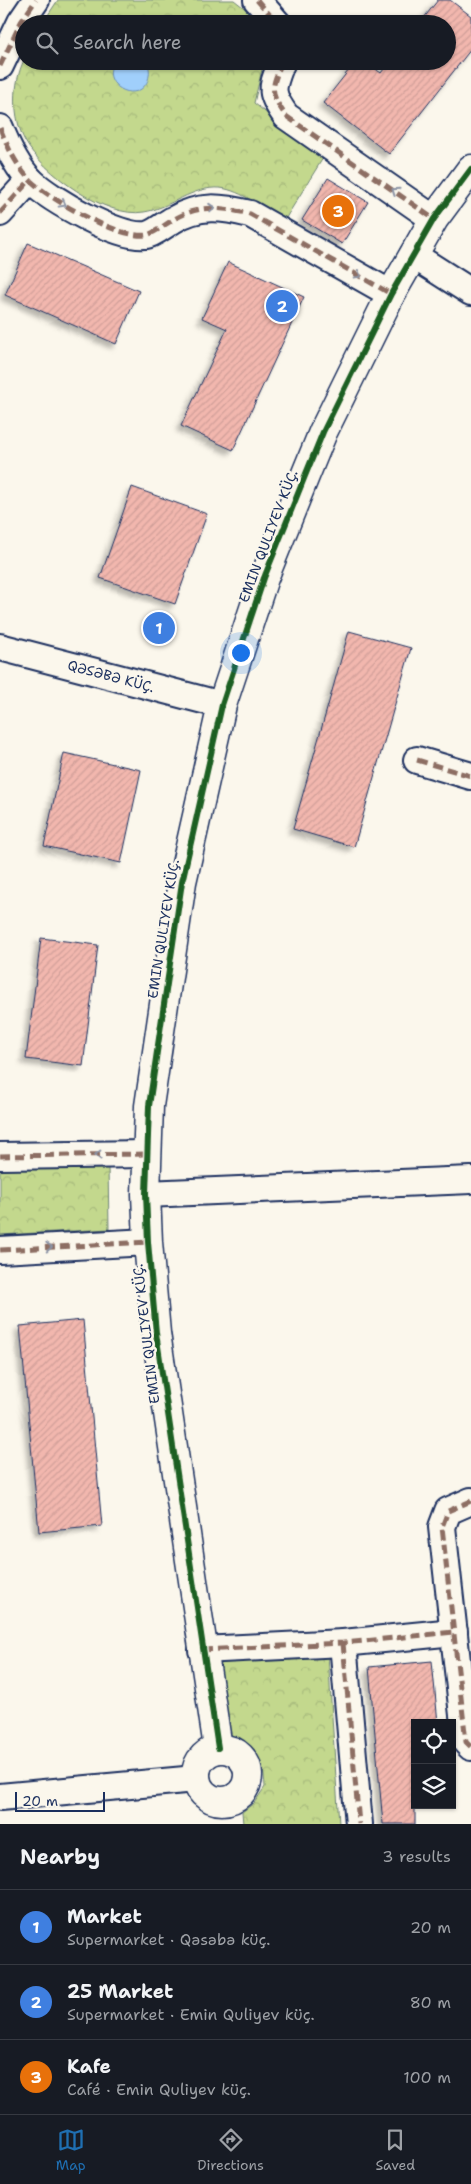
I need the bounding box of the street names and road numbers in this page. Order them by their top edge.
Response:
street label: EMIN QULIYEV KÜÇ. [234,467,302,605]
street label: QƏSƏBƏ KÜÇ. [66,656,156,696]
street label: EMIN QULIYEV KÜÇ. [143,858,183,1000]
street label: EMIN QULIYEV KÜÇ. [128,1263,164,1405]

